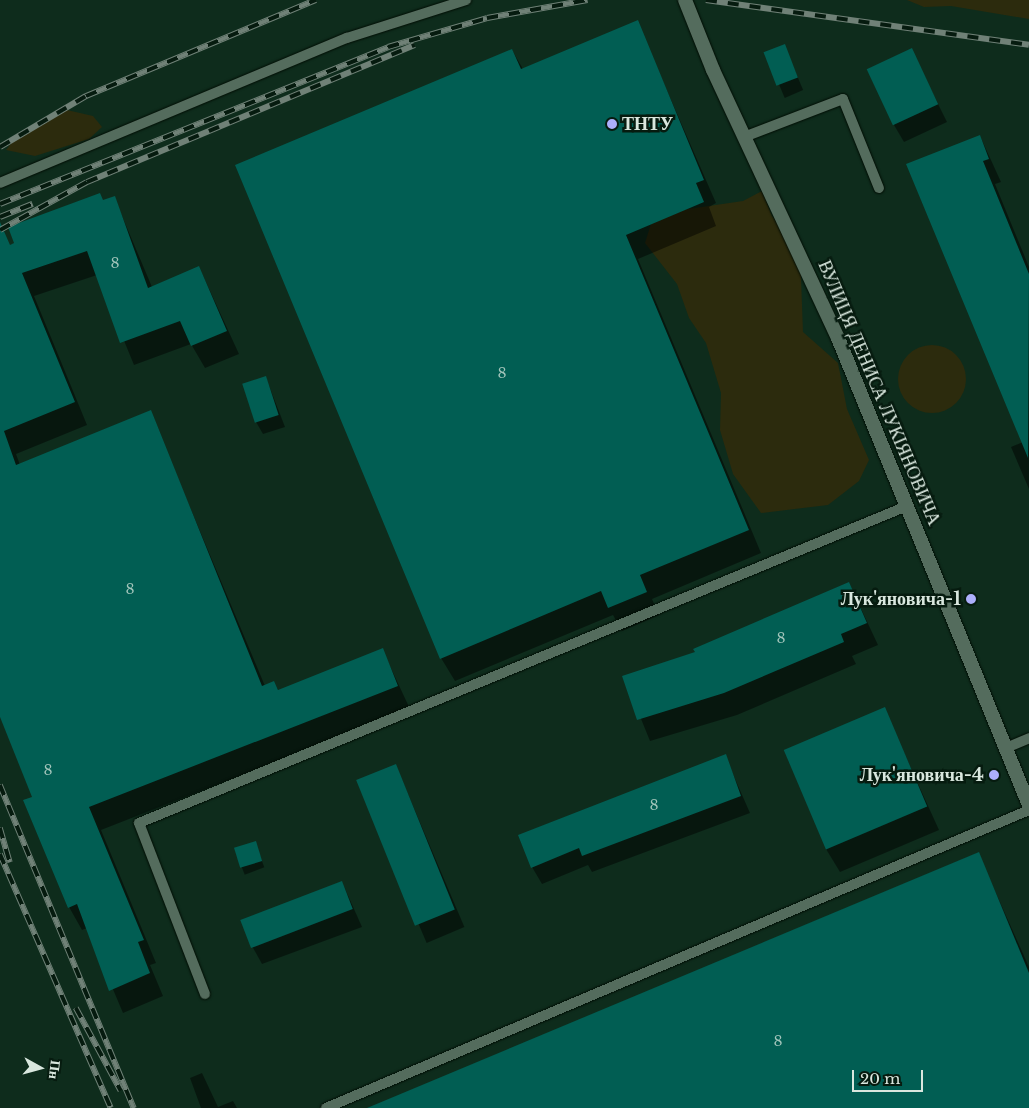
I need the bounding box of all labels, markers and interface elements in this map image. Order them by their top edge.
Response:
place label: ТНТУ [622,113,673,135]
marker: ТНТУ [606,118,618,130]
house number: 8 [110,254,120,272]
street label: ВУЛИЦЯ ДЕНИСА ЛУКІЯНОВИЧА [813,257,945,529]
house number: 8 [497,364,507,382]
house number: 8 [125,580,135,598]
place label: Лук'яновича-1 [841,588,961,610]
marker: Лук'яновича-1 [965,593,977,605]
house number: 8 [776,629,786,647]
house number: 8 [43,761,53,779]
place label: Лук'яновича-4 [860,764,984,786]
marker: Лук'яновича-4 [988,769,1000,781]
house number: 8 [649,796,659,814]
house number: 8 [773,1032,783,1050]
north arrow [15,1043,65,1093]
text: Пн [45,1059,65,1080]
scale bar [854,1060,925,1092]
text: 20 m [860,1069,900,1088]

